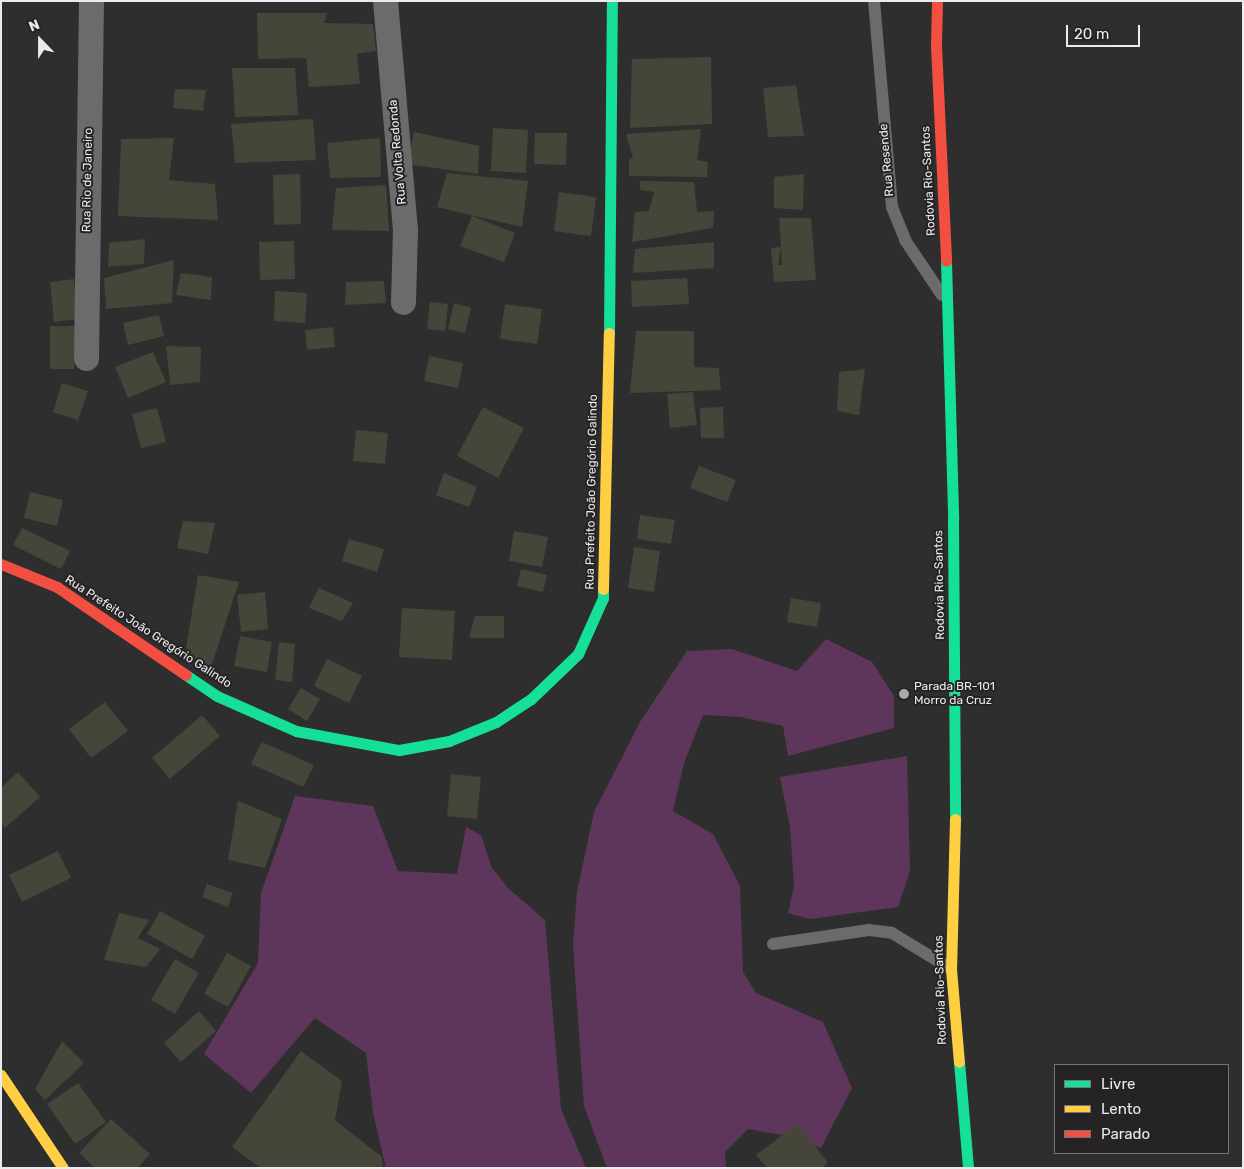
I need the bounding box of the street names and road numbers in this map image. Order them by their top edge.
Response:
street label: Rua Volta Redonda [386,99,410,205]
street label: Rua Resende [877,123,897,197]
street label: Rodovia Rio-Santos [919,126,939,236]
street label: Rua Rio de Janeiro [80,128,96,232]
street label: Rua Prefeito João Gregório Galindo [583,394,601,590]
street label: Rodovia Rio-Santos [932,530,948,640]
street label: Rua Prefeito João Gregório Galindo [62,573,234,691]
street label: Rodovia Rio-Santos [932,935,950,1045]

